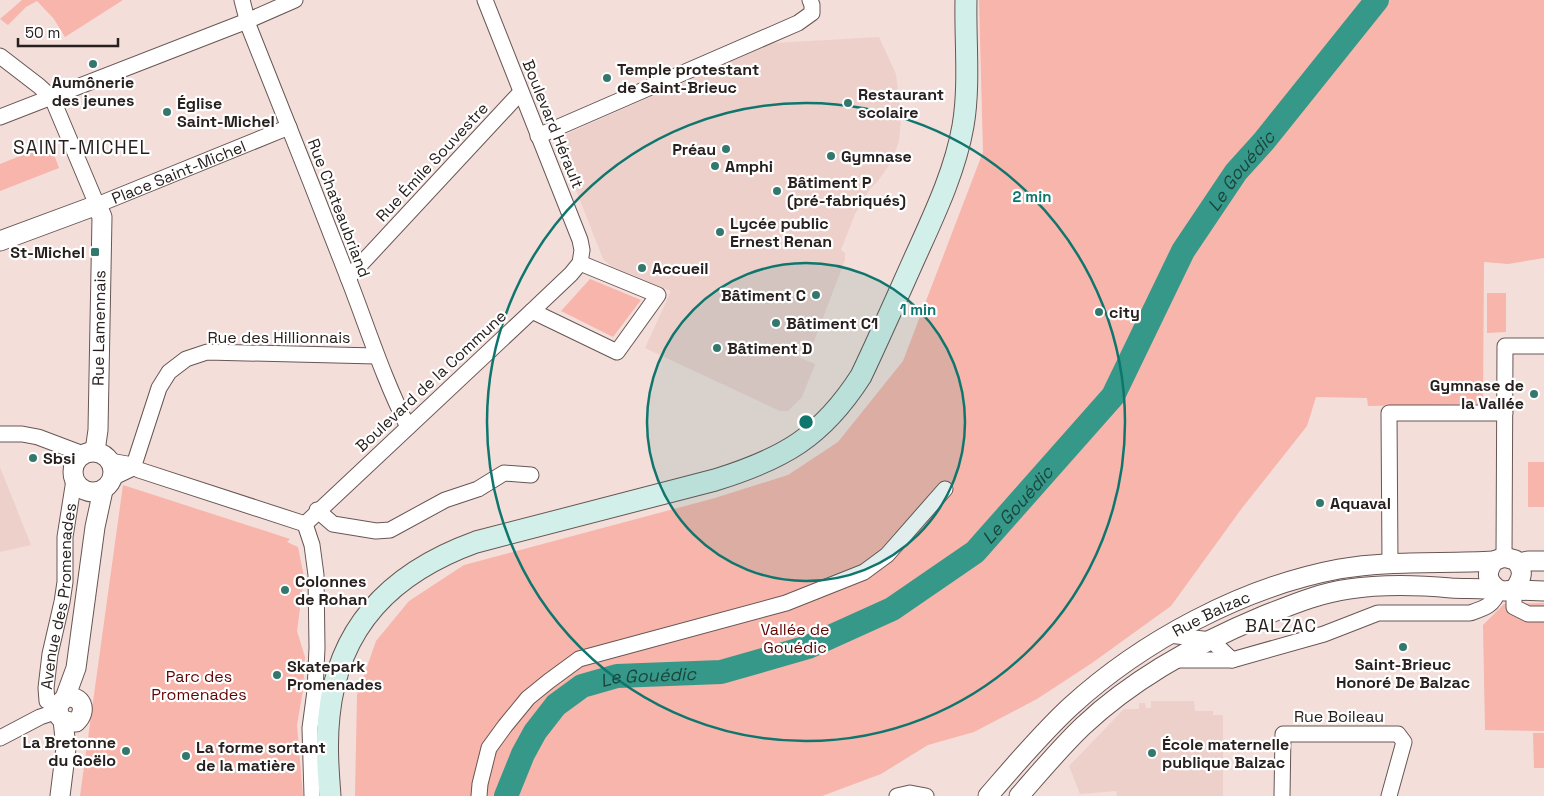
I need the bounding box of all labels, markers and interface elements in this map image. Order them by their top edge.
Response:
scale bar [18,15,118,47]
text: 50 m [25,23,60,42]
street label: Boulevard Hérault [518,57,588,191]
marker: Aumônerie des jeunes [87,58,99,70]
place label: Temple protestant de Saint-Brieuc [617,59,759,98]
place label: Aumônerie des jeunes [52,72,134,111]
marker: Temple protestant de Saint-Brieuc [601,72,613,84]
place label: Restaurant scolaire [858,84,944,123]
place label: Église Saint-Michel [177,93,275,132]
marker: Restaurant scolaire [842,97,854,109]
street label: Rue Émile Souvestre [371,98,493,226]
marker: Église Saint-Michel [161,106,173,118]
water label: Le Gouédic [1202,125,1280,215]
district label: SAINT-MICHEL [13,135,151,160]
street label: Place Saint-Michel [108,135,249,209]
street label: Rue Chateaubriand [303,136,375,280]
place label: Préau [672,139,716,160]
marker: Préau [720,143,732,155]
place label: Gymnase [841,146,912,167]
marker: Gymnase [825,150,837,162]
place label: Amphi [725,156,773,177]
marker: Amphi [709,160,721,172]
place label: Bâtiment P (pré-fabriqués) [787,172,906,211]
marker: Bâtiment P (pré-fabriqués) [771,185,783,197]
text: 2 min [1013,187,1051,206]
place label: Lycée public Ernest Renan [730,213,832,252]
marker: Lycée public Ernest Renan [714,226,726,238]
place label: St-Michel [10,242,85,263]
marker: St-Michel [89,246,101,258]
place label: Accueil [652,258,709,279]
marker: Accueil [636,262,648,274]
street label: Rue Lamennais [87,270,111,386]
place label: Bâtiment C [721,285,806,306]
marker: Bâtiment C [810,289,822,301]
text: 1 min [900,300,936,319]
place label: city [1109,302,1140,323]
street label: Boulevard de la Commune [351,306,511,456]
marker: city [1093,306,1105,318]
place label: Bâtiment C1 [786,313,878,334]
marker: Bâtiment C1 [770,317,782,329]
street label: Rue des Hillionnais [207,327,351,348]
place label: Bâtiment D [727,338,812,359]
marker: Bâtiment D [711,342,723,354]
place label: Gymnase de la Vallée [1430,375,1524,414]
marker: Gymnase de la Vallée [1528,388,1540,400]
centre of rings [797,413,815,431]
place label: Sbsi [43,448,76,469]
marker: Sbsi [27,452,39,464]
water label: Le Gouédic [976,460,1058,548]
place label: Aquaval [1330,493,1391,514]
marker: Aquaval [1314,497,1326,509]
street label: Avenue des Promenades [35,501,81,691]
place label: Colonnes de Rohan [295,571,367,610]
marker: Colonnes de Rohan [279,584,291,596]
street label: Rue Balzac [1168,586,1253,641]
district label: BALZAC [1245,614,1317,637]
park label: Vallée de Gouédic [760,619,830,658]
marker: Saint-Brieuc Honoré De Balzac [1397,641,1409,653]
place label: Saint-Brieuc Honoré De Balzac [1336,654,1470,693]
place label: Skatepark Promenades [287,656,382,695]
water label: Le Gouédic [597,661,698,692]
park label: Parc des Promenades [151,666,247,705]
marker: Skatepark Promenades [271,669,283,681]
street label: Rue Boileau [1294,706,1384,727]
place label: La Bretonne du Goëlo [23,732,116,771]
place label: École maternelle publique Balzac [1162,734,1289,773]
place label: La forme sortant de la matière [196,737,326,776]
marker: La Bretonne du Goëlo [120,745,132,757]
marker: École maternelle publique Balzac [1146,747,1158,759]
marker: La forme sortant de la matière [180,750,192,762]

